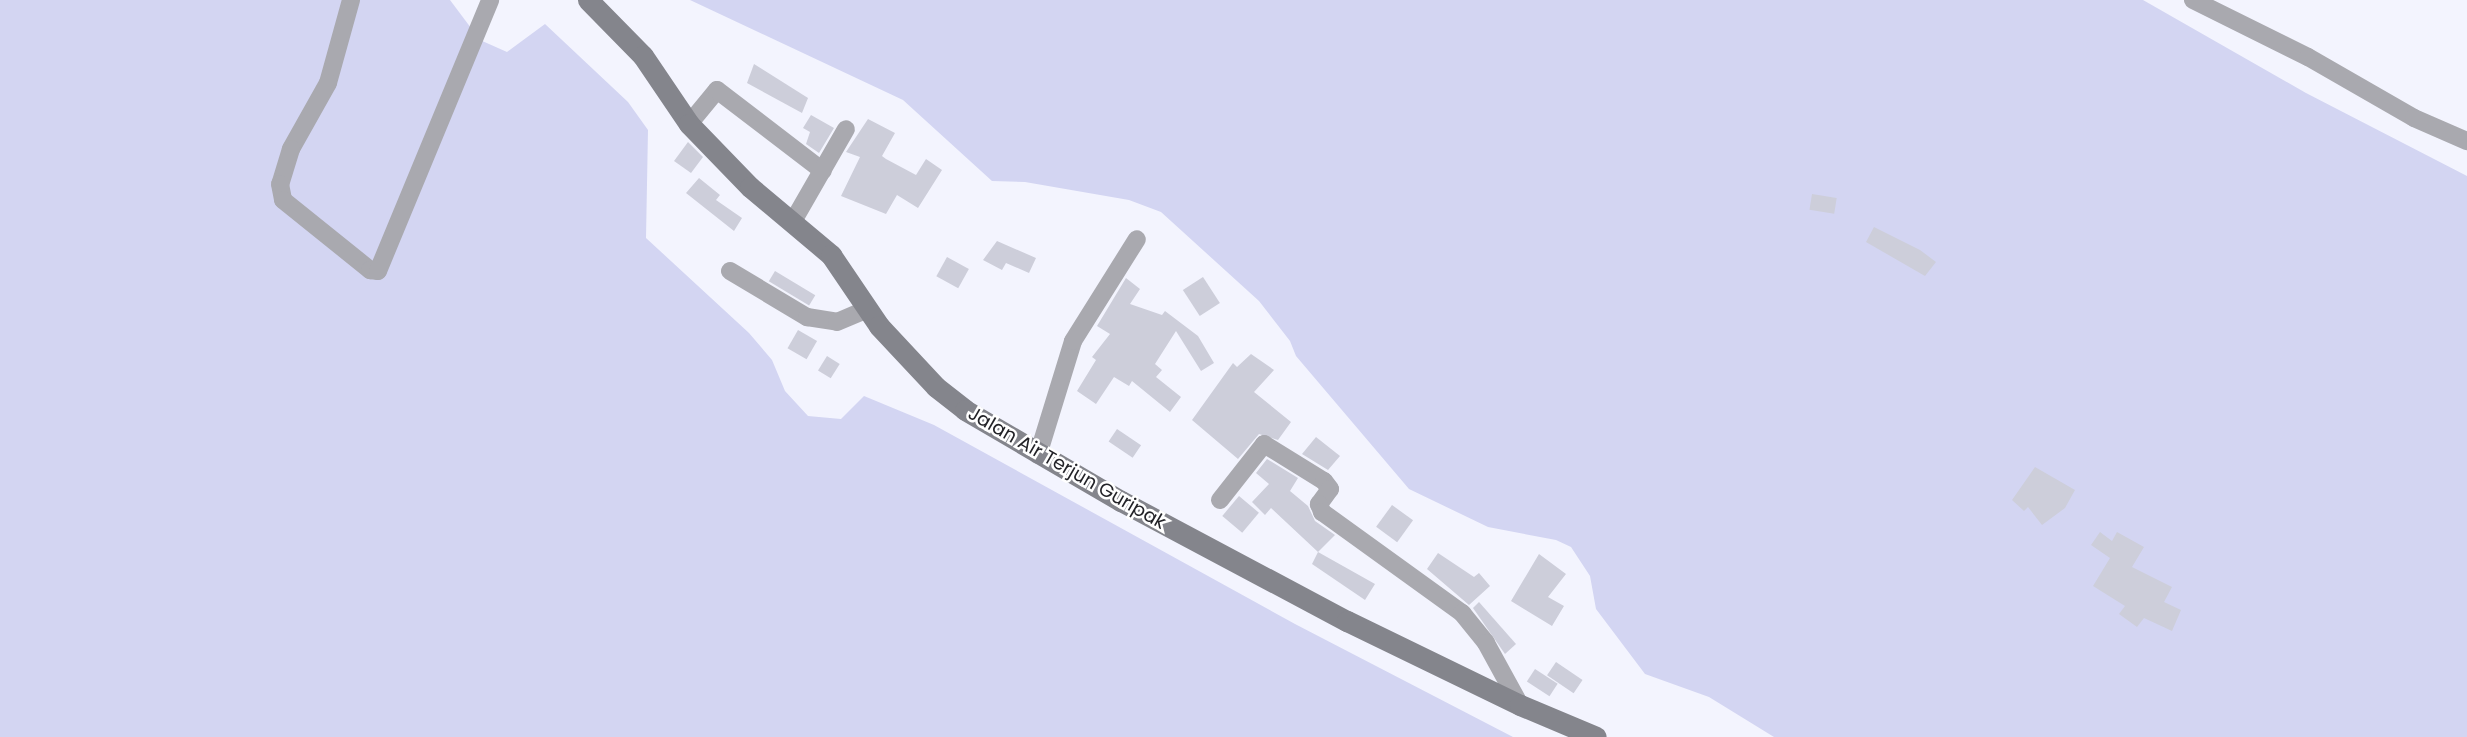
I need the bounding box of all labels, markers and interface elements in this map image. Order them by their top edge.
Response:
street label: Jalan Air Terjun Guripak [964,402,1170,534]

